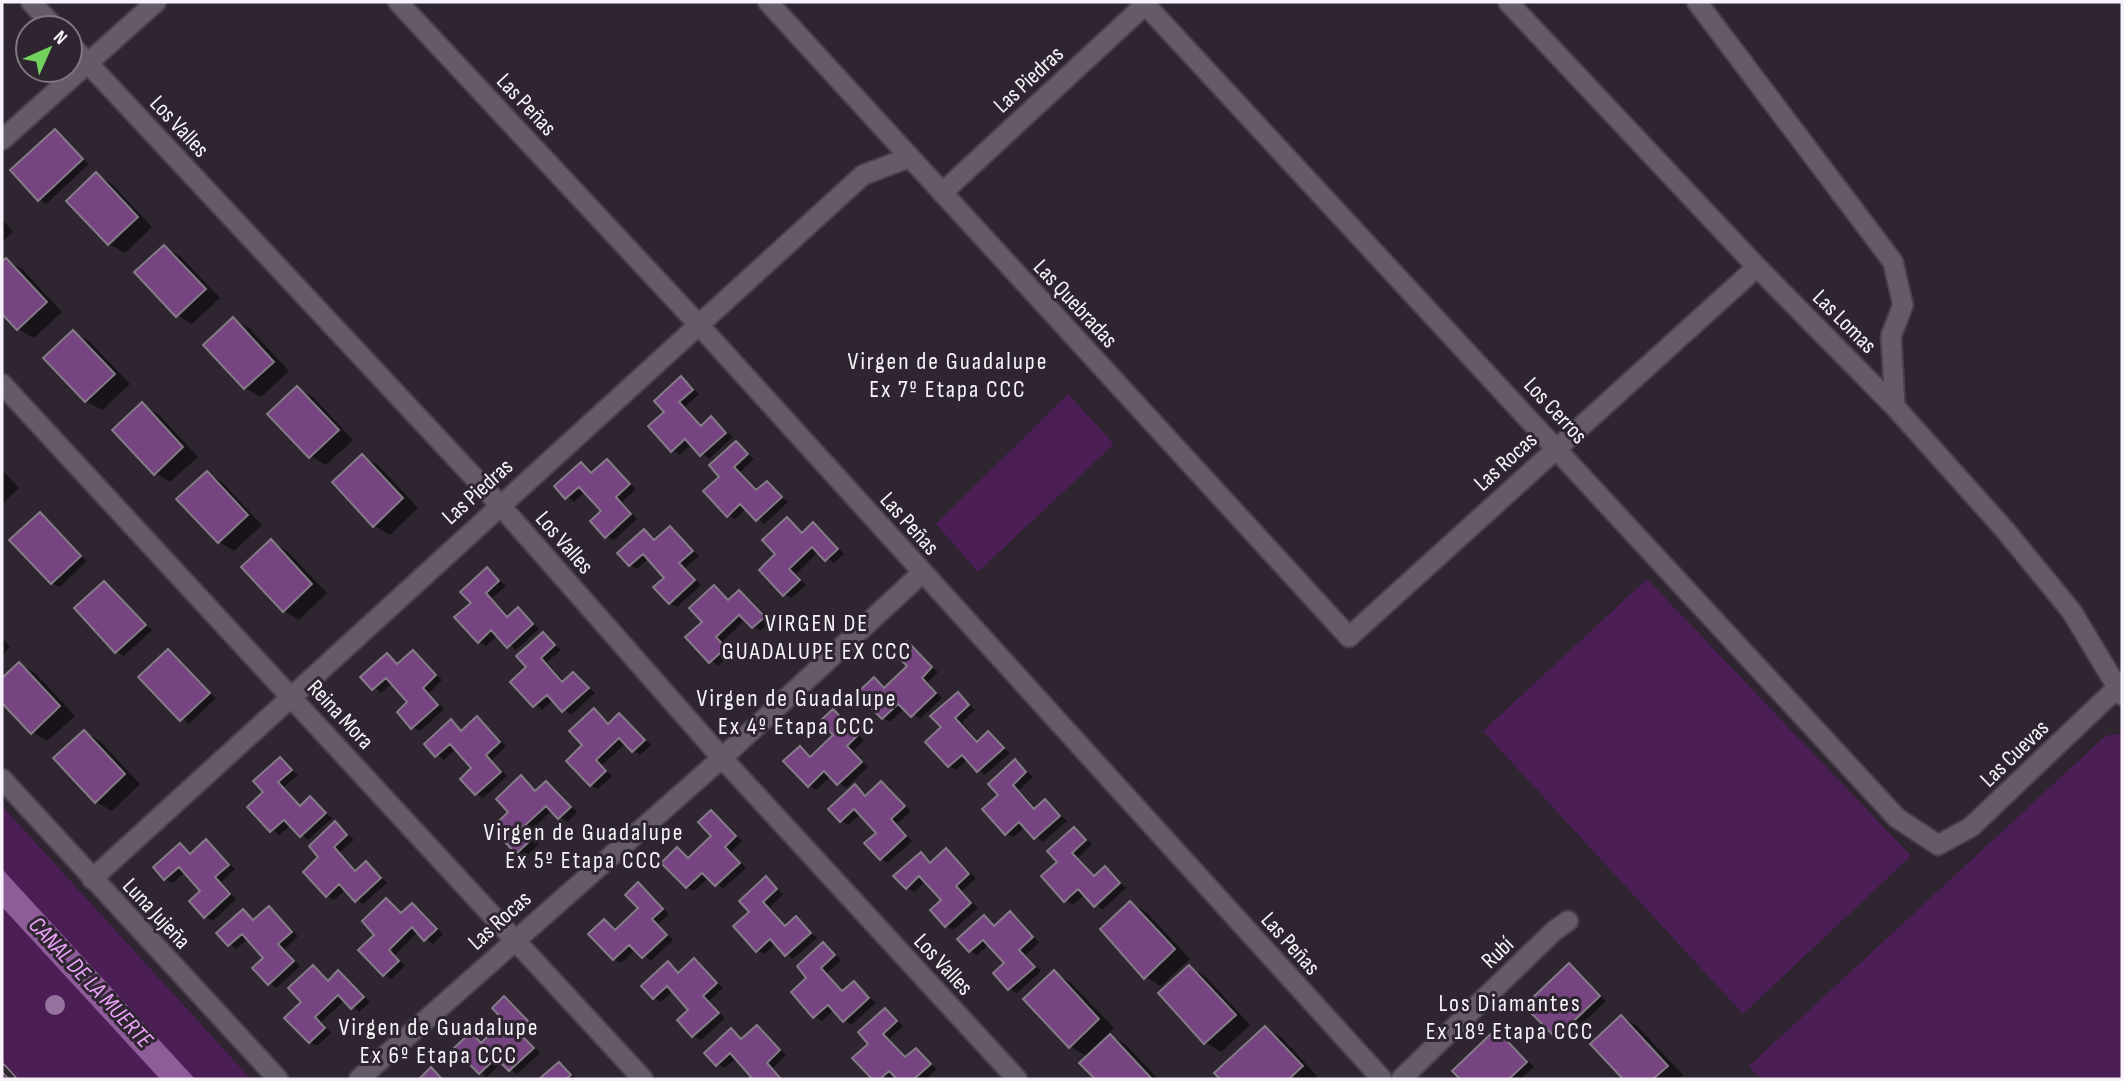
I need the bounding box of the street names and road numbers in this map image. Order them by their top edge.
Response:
street label: Las Piedras [988,40,1069,119]
street label: Las Peñas [490,68,562,142]
street label: Los Valles [144,90,215,163]
street label: Las Quebradas [1027,254,1123,354]
street label: Las Lomas [1806,284,1882,360]
street label: Los Cerros [1518,372,1593,450]
street label: Las Rocas [1468,426,1543,497]
street label: Las Piedras [437,453,519,531]
street label: Las Peñas [874,486,945,561]
street label: Los Valles [529,505,599,580]
street label: Reina Mora [301,674,379,755]
street label: Las Cuevas [1974,714,2055,793]
street label: Luna Jujeña [116,872,196,955]
street label: Las Rocas [462,885,537,956]
street label: Las Peñas [1255,906,1326,981]
street label: Los Valles [908,928,979,1001]
street label: Rubí [1476,930,1520,975]

